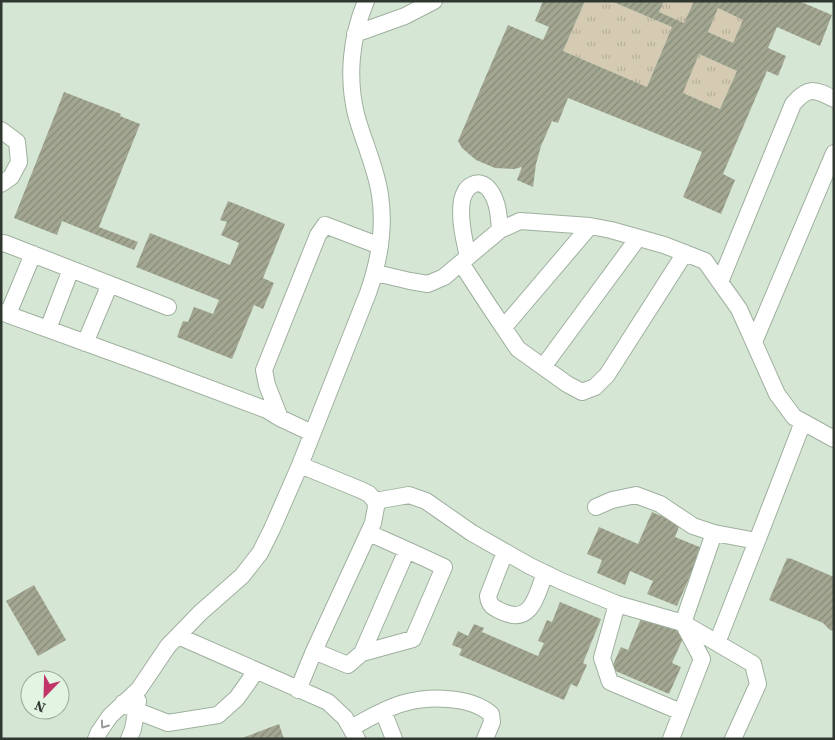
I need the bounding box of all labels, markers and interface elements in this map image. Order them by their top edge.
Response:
north arrow [20,670,70,720]
text: N [31,696,49,718]
one-way arrow [101,719,110,729]

